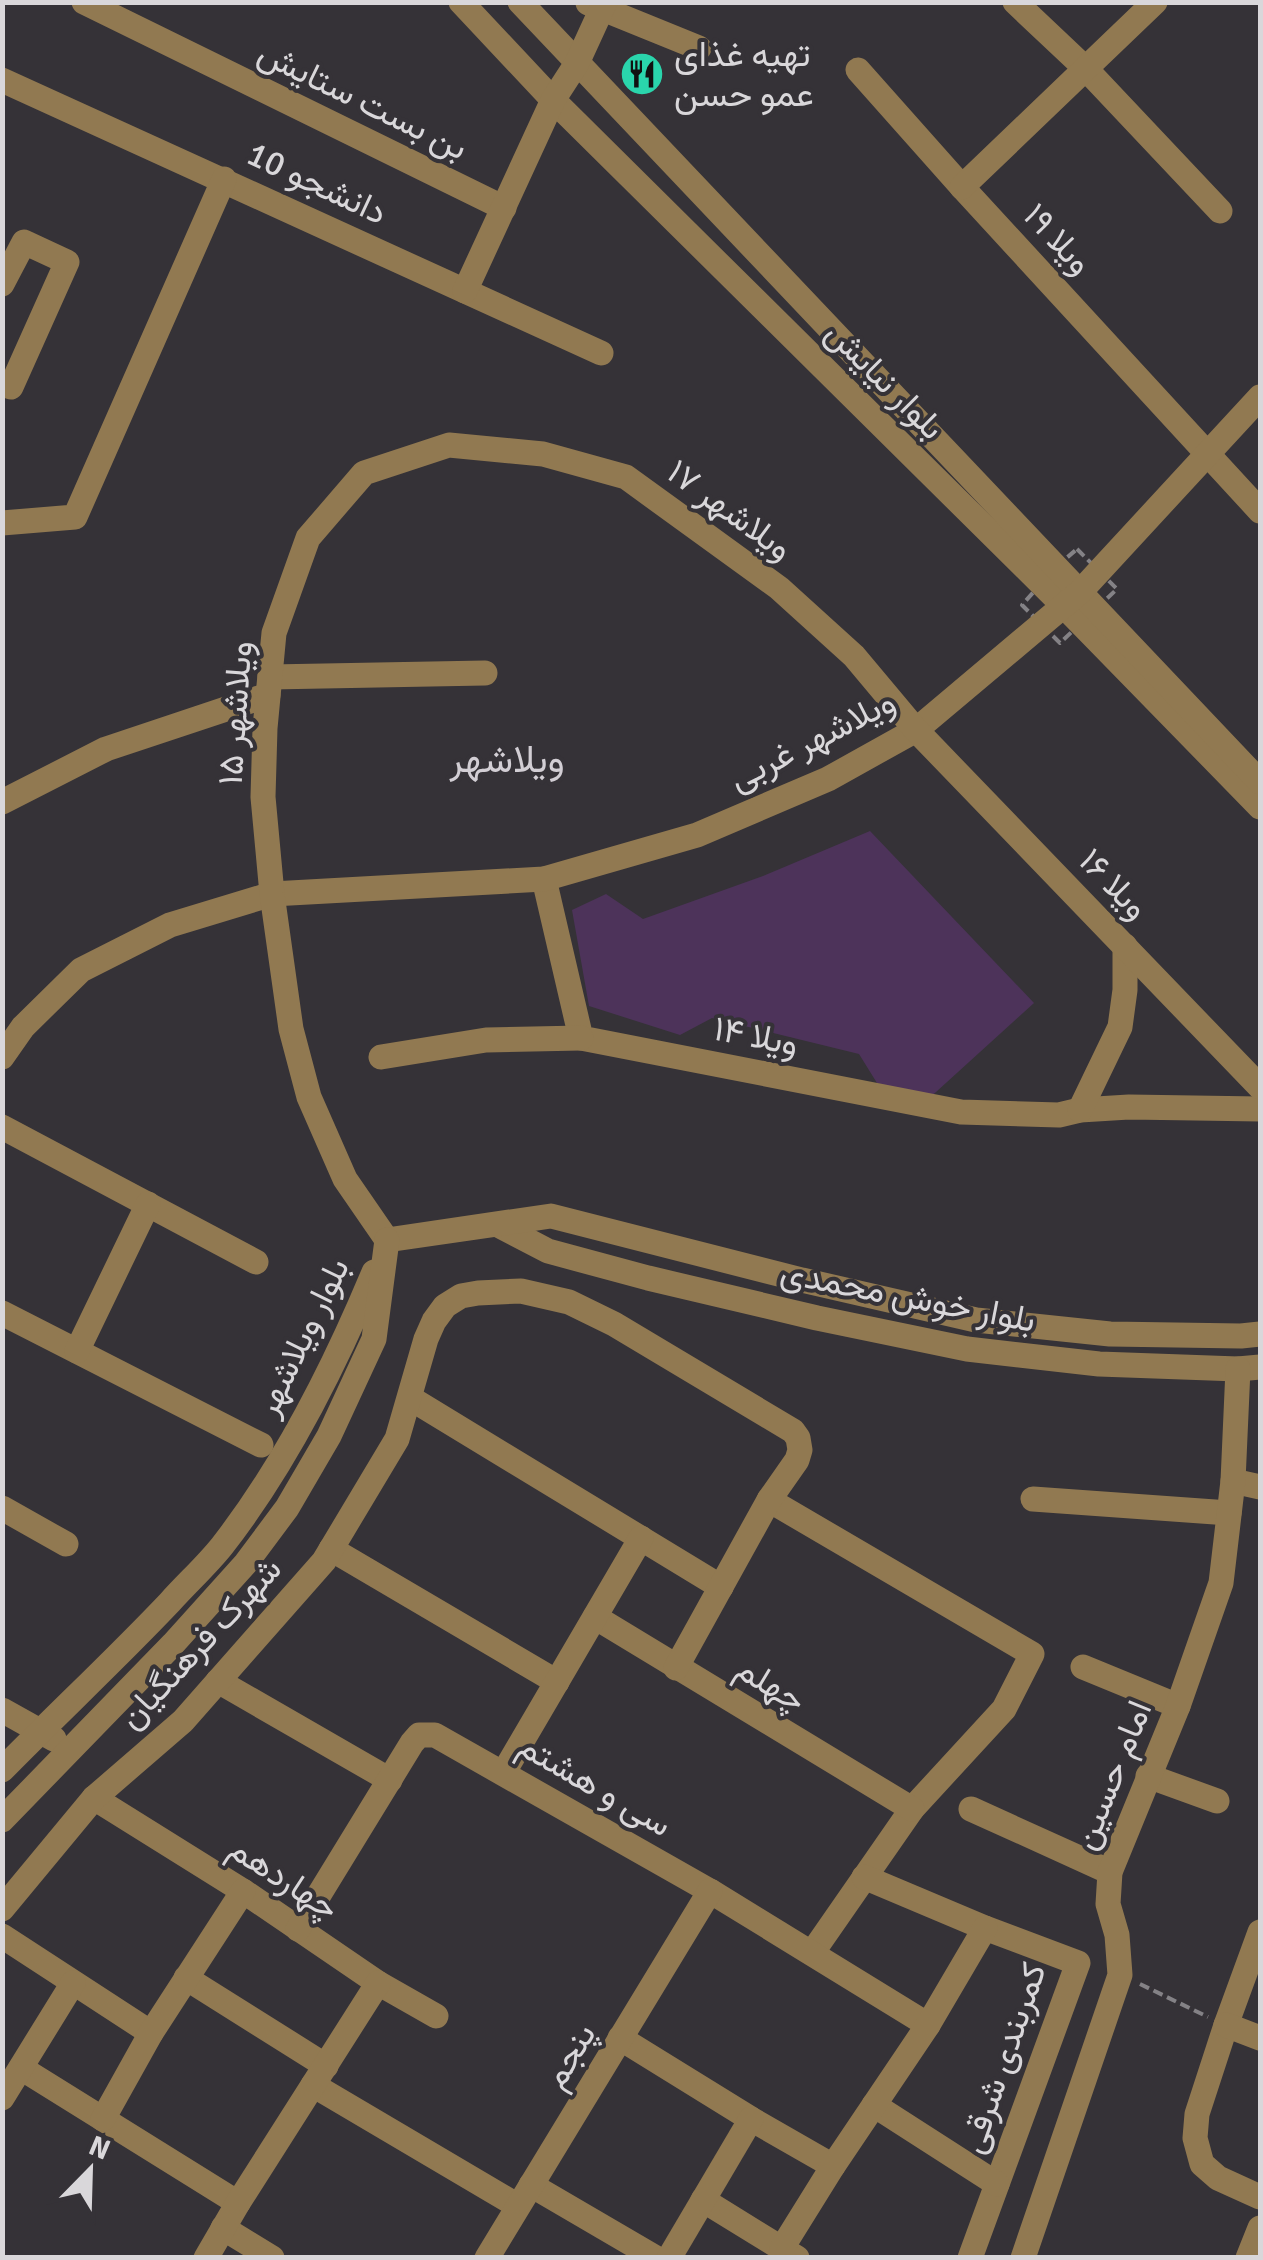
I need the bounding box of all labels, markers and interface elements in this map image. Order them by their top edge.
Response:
street label: بن بست ستایش [251,31,475,169]
place label: تهیه غذای عمو حسن [674,33,814,116]
restaurant icon: تهیه غذای عمو حسن [619,51,665,97]
street label: دانشجو 10 [240,132,394,234]
street label: ۱۹ ویلا [1014,194,1102,284]
street label: بلوار نیایش [816,311,954,449]
street label: ویلاشهر ۱۷ [659,450,801,570]
street label: ویلاشهر ۱۵ [209,639,261,787]
street label: ویلاشهر غربی [722,680,902,800]
district label: ویلاشهر [448,736,565,783]
street label: ۱۶ ویلا [1070,839,1158,929]
street label: ۱۴ ویلا [710,1007,802,1065]
street label: بلوار خوش محمدی [777,1250,1039,1342]
street label: بلوار ویلاشهر [245,1251,359,1424]
street label: شهرک فرهنگیان [109,1548,291,1738]
street label: چهلم [727,1646,814,1723]
street label: امام حسین [1063,1694,1162,1856]
street label: سی و هشتم [510,1724,679,1847]
street label: چهاردهم [220,1827,347,1931]
street label: کمربندی شرقی [950,1957,1056,2159]
street label: پنجم [533,2015,607,2098]
north arrow [40,2120,140,2220]
text: N [84,2128,115,2167]

